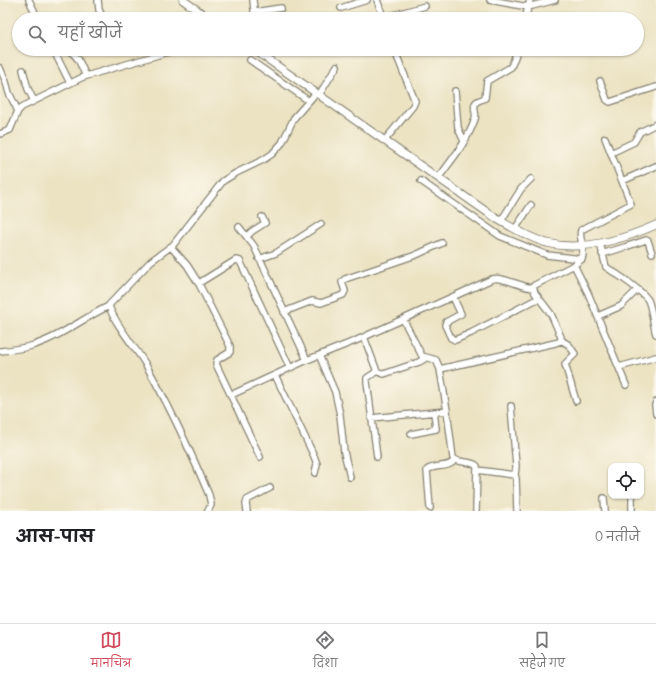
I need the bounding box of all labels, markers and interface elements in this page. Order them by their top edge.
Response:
search box [12,12,644,56]
icon: search [26,23,48,45]
text: यहाँ खोजें [58,23,122,42]
map controls [608,463,644,499]
button: locate [608,463,644,499]
text: आस-पास [16,525,94,547]
text: 0 नतीजे [595,528,640,545]
tab: मानचित्र [91,629,131,675]
tab: दिशा [313,629,338,675]
tab: सहेजे गए [520,629,565,675]

